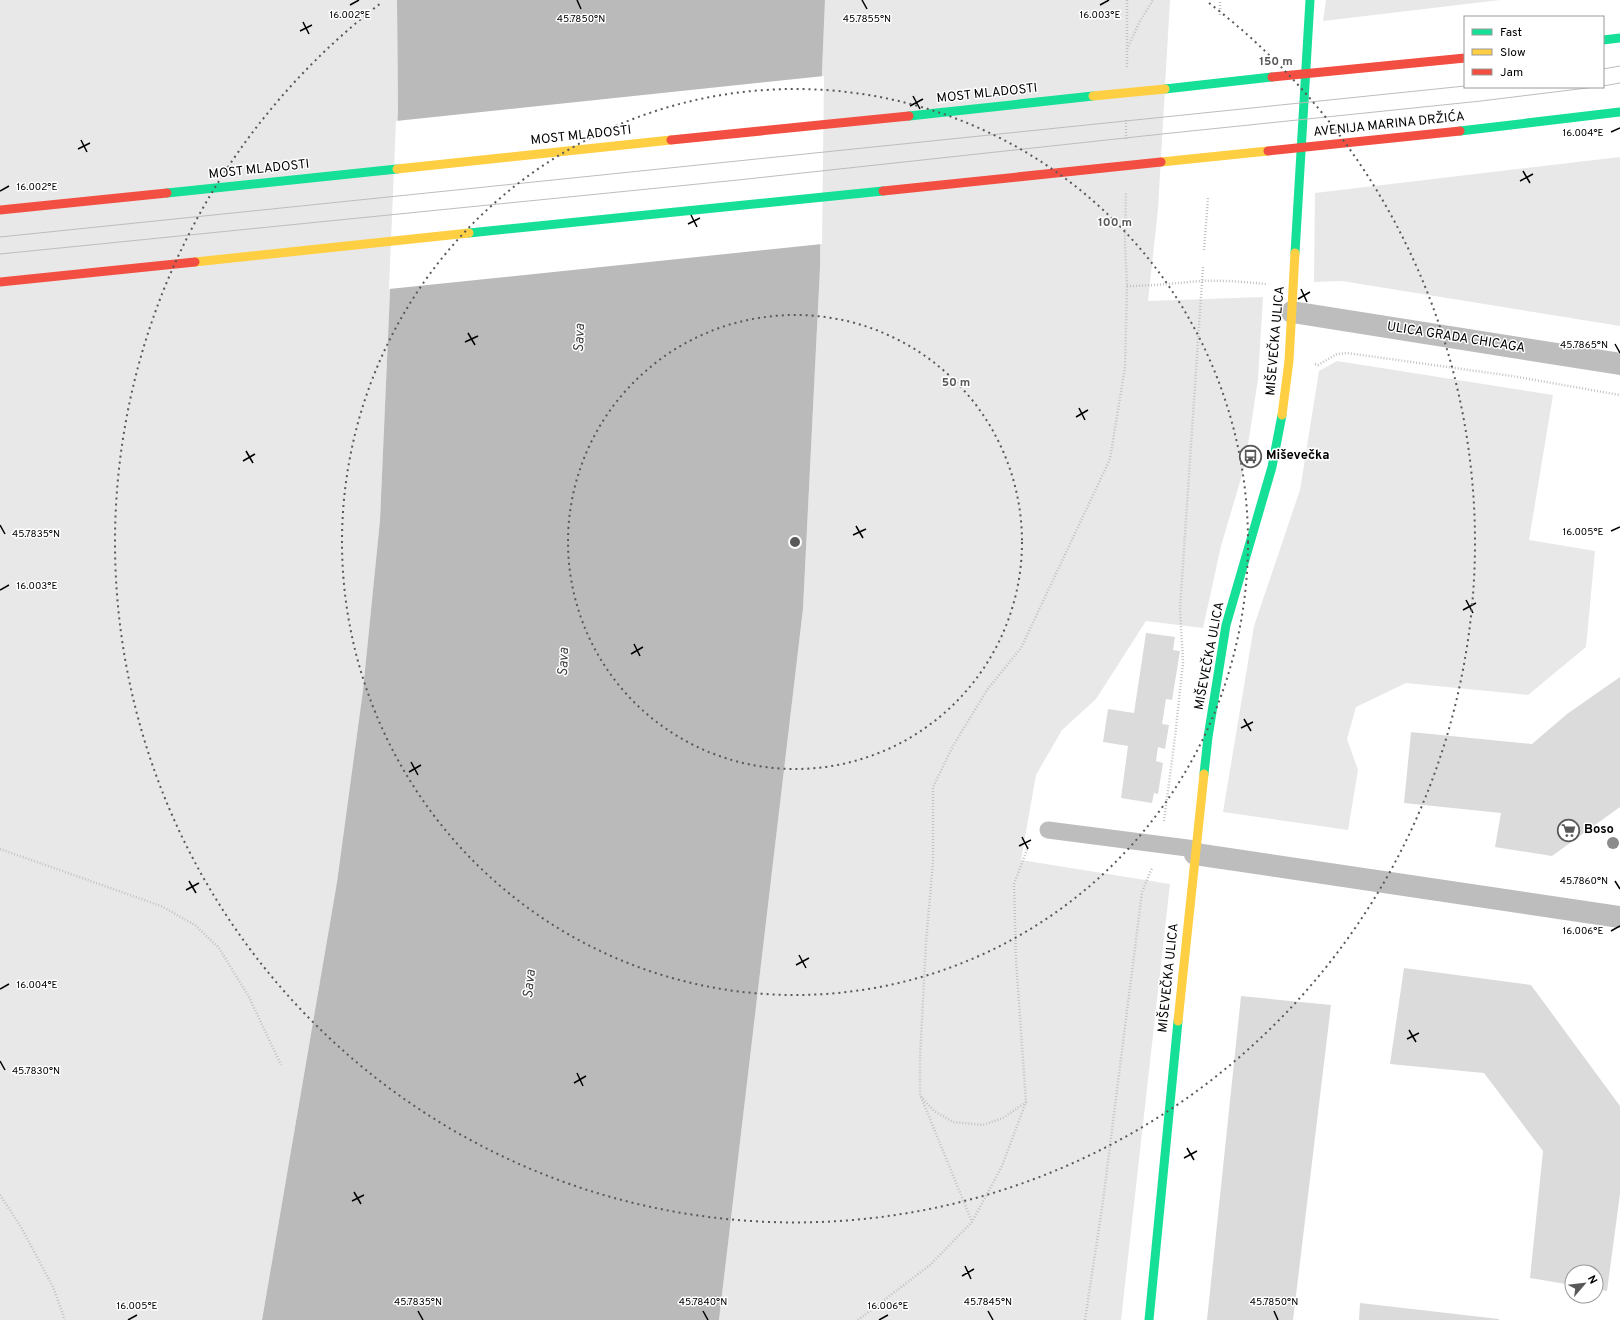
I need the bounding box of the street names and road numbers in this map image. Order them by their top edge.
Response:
street label: MOST MLADOSTI [936,81,1038,107]
street label: AVENIJA MARINA DRŽIĆA [1312,107,1466,141]
street label: MOST MLADOSTI [530,123,632,149]
street label: MOST MLADOSTI [208,157,310,183]
street label: MIŠEVEČKA ULICA [1261,285,1289,397]
street label: ULICA GRADA CHICAGA [1386,319,1526,357]
street label: MIŠEVEČKA ULICA [1190,600,1228,712]
street label: MIŠEVEČKA ULICA [1153,922,1183,1034]

